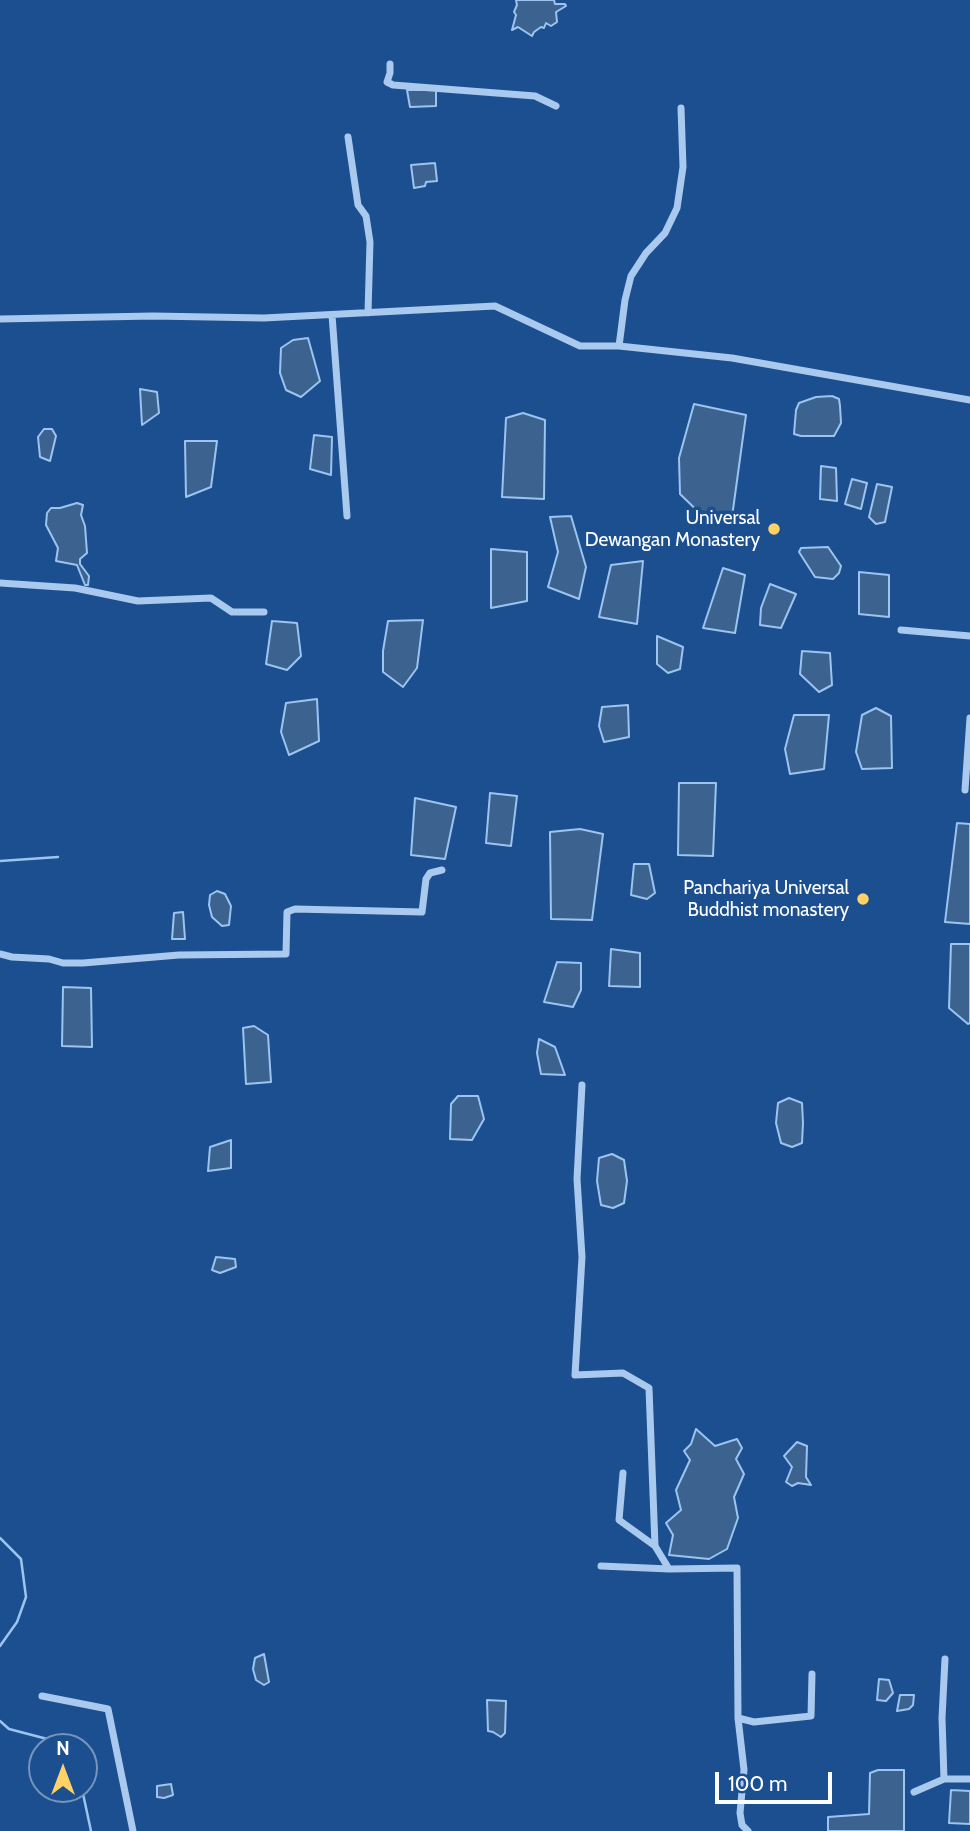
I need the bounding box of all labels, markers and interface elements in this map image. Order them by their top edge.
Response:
place label: Universal Dewangan Monastery [585,507,760,551]
marker: Universal Dewangan Monastery [766,521,782,537]
place label: Panchariya Universal Buddhist monastery [683,877,849,921]
marker: Panchariya Universal Buddhist monastery [855,891,871,907]
north arrow [28,1733,98,1803]
text: N [56,1737,70,1760]
scale bar [718,1758,835,1802]
text: 100 m [728,1771,787,1796]

